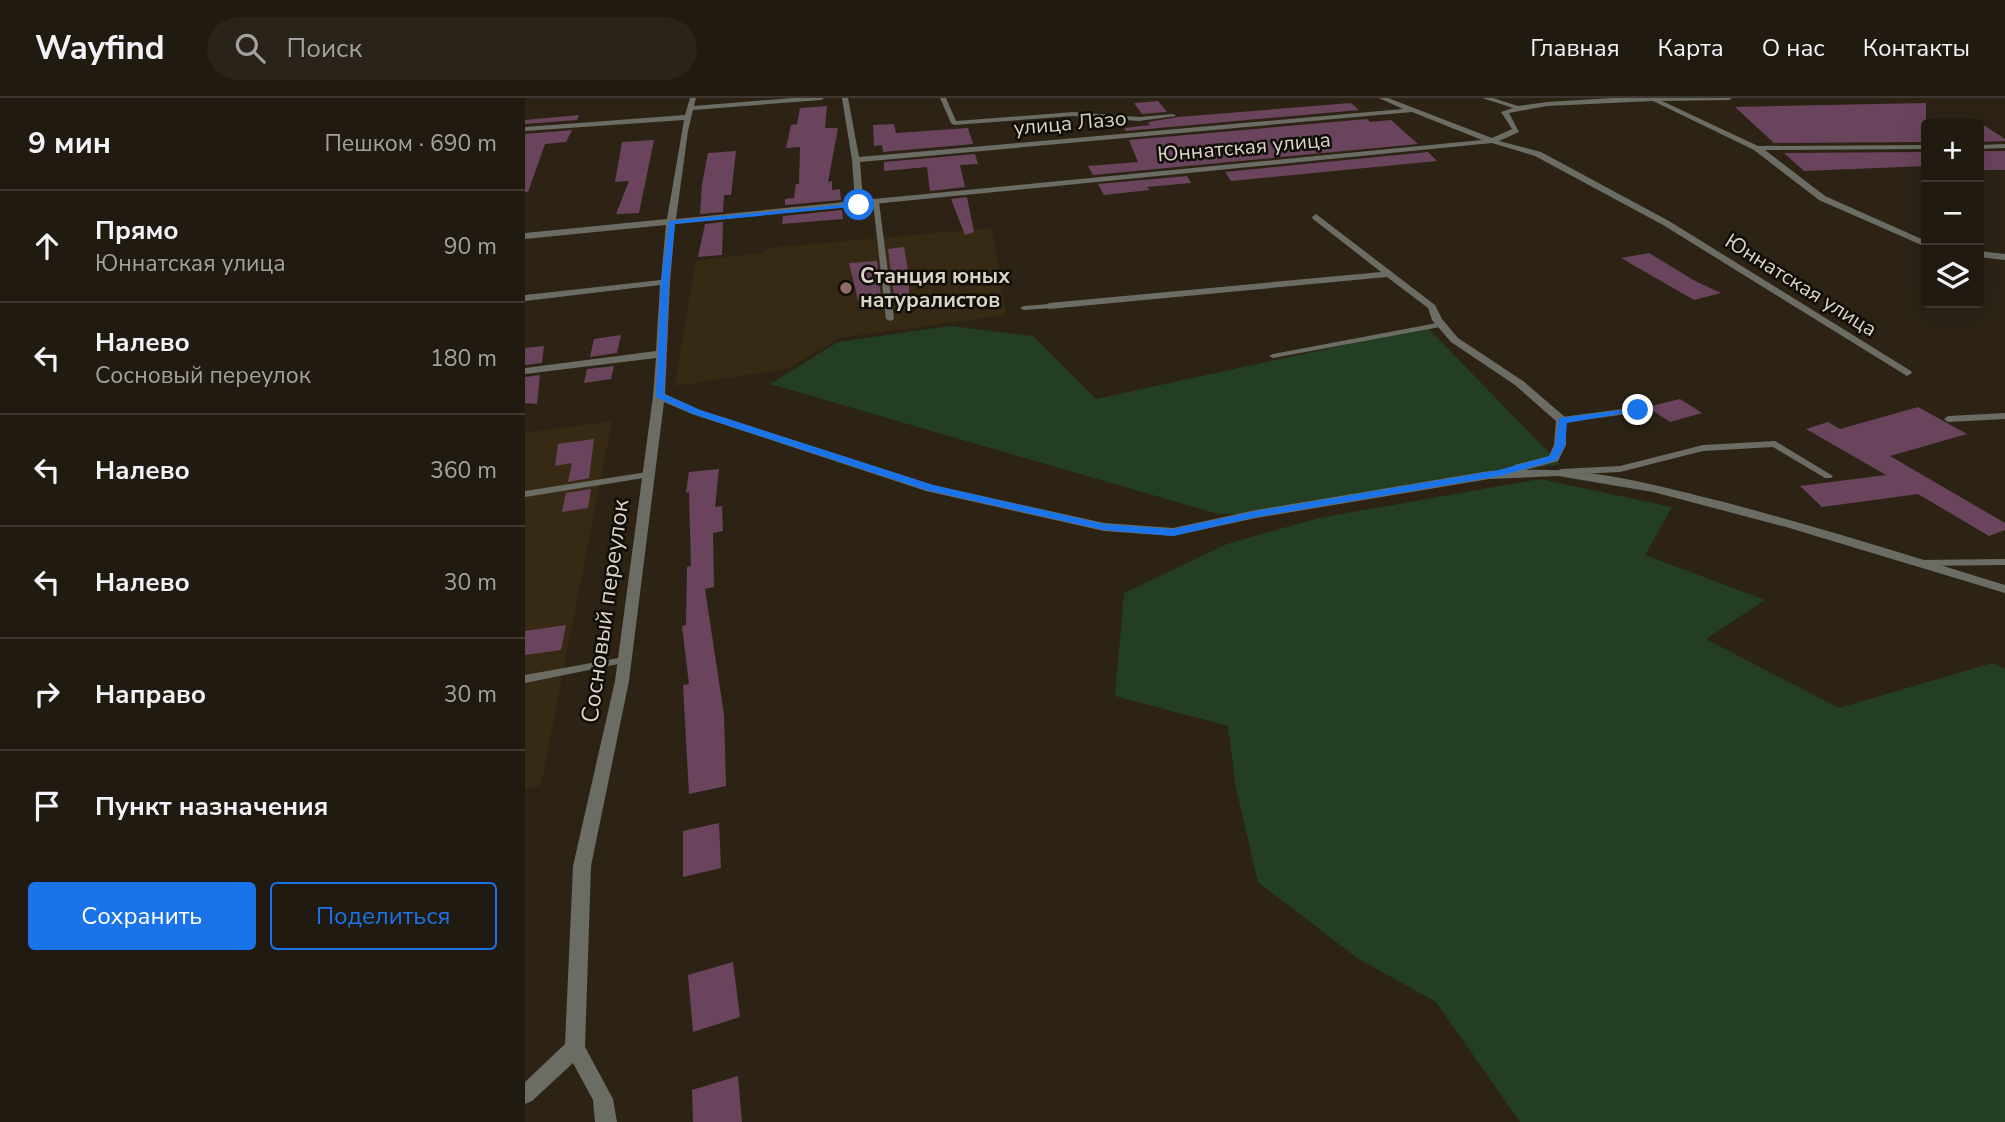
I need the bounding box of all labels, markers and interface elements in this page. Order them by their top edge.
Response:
search box [207,17,697,80]
text: Wayfind [35,26,165,71]
icon: search [231,29,269,67]
text: Поиск [287,31,362,66]
text: Главная [1530,32,1620,64]
text: Карта [1658,32,1724,64]
text: О нас [1762,32,1825,64]
text: Контакты [1863,32,1970,64]
street label: улица Лазо [1012,104,1128,142]
map controls [1921,119,1984,308]
button: + [1921,119,1984,182]
text: 9 мин [28,123,111,164]
street label: Юннатская улица [1156,125,1332,169]
text: Пешком · 690 m [324,128,497,159]
button: − [1921,182,1984,245]
route start [843,189,874,220]
text: Прямо [95,213,179,248]
icon: ahead [28,227,66,265]
street label: Юннатская улица [1720,227,1882,343]
text: 90 m [444,231,497,262]
button: layers [1921,245,1984,308]
text: Юннатская улица [95,248,286,279]
place label: Станция юных натуралистов [860,262,1010,314]
marker: Станция юных натуралистов [838,280,854,296]
text: Налево [95,325,190,360]
icon: left [28,339,66,377]
text: 180 m [430,343,497,374]
text: Сосновый переулок [95,360,311,391]
route end [1622,394,1653,425]
icon: left [28,451,66,489]
text: Налево [95,453,190,488]
text: 360 m [430,455,497,486]
street label: Сосновый переулок [573,497,637,725]
icon: left [28,563,66,601]
text: Налево [95,565,190,600]
text: 30 m [444,567,497,598]
icon: right [28,675,66,713]
text: Направо [95,677,206,712]
text: 30 m [444,679,497,710]
icon: arrive [28,787,66,825]
text: Пункт назначения [95,789,328,824]
button: Сохранить [28,882,256,950]
button: Поделиться [270,882,497,950]

